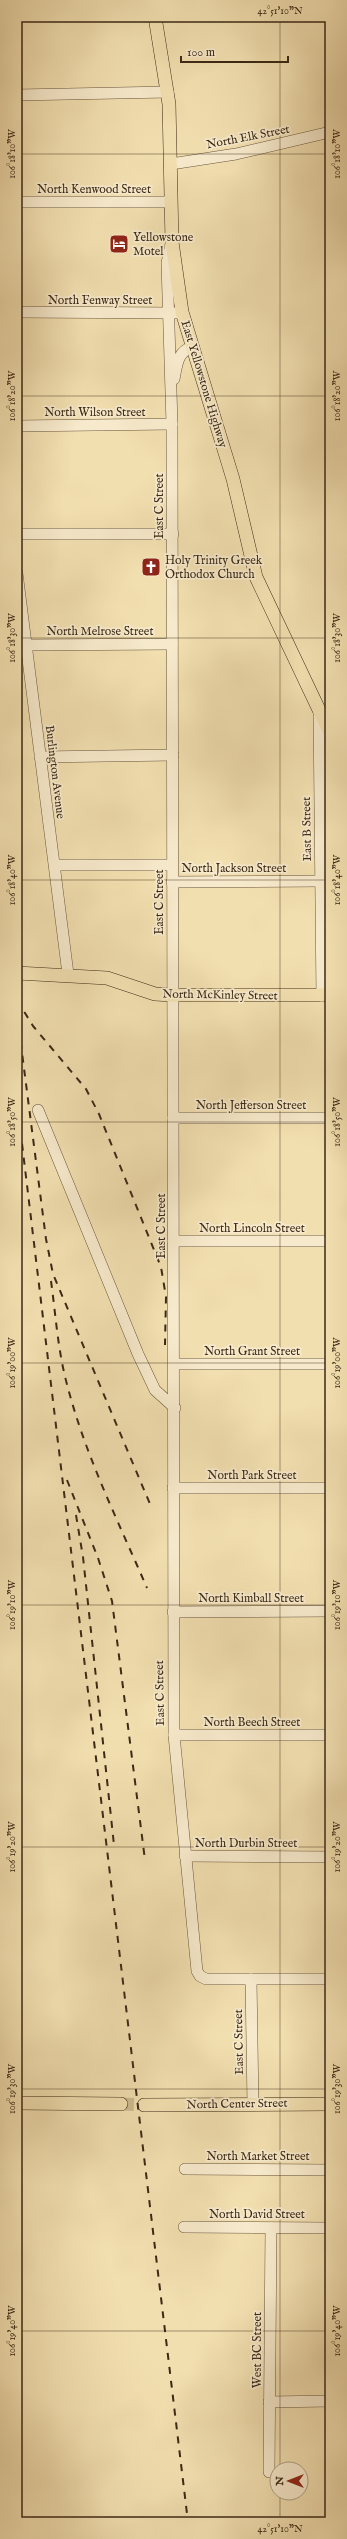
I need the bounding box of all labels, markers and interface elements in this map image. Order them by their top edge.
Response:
text: 42°51'10"N [257,5,303,18]
scale bar [181,38,288,64]
text: 100 m [187,45,215,60]
street label: North Elk Street [205,122,291,152]
text: 106°18'10"W [6,129,19,179]
text: 106°18'10"W [331,129,344,179]
street label: North Kenwood Street [37,182,151,197]
place label: Yellowstone Motel [133,230,194,259]
hotel icon: Yellowstone Motel [108,233,130,255]
street label: North Fenway Street [48,293,152,308]
street label: East Yellowstone Highway [177,318,231,450]
text: 106°18'20"W [6,370,19,421]
text: 106°18'20"W [331,370,344,421]
street label: North Wilson Street [44,405,146,420]
street label: East C Street [152,473,167,539]
place label: Holy Trinity Greek Orthodox Church [165,553,263,582]
church icon: Holy Trinity Greek Orthodox Church [140,556,162,578]
text: 106°18'30"W [6,613,19,663]
text: 106°18'30"W [331,613,344,663]
street label: North Melrose Street [46,624,154,639]
street label: Burlington Avenue [42,724,68,820]
street label: East B Street [299,796,315,862]
text: 106°18'40"W [6,854,19,905]
text: 106°18'40"W [331,854,344,905]
street label: North Jackson Street [182,861,286,877]
street label: East C Street [152,869,167,935]
street label: North McKinley Street [162,986,278,1004]
text: 106°18'50"W [6,1097,19,1147]
text: 106°18'50"W [331,1097,344,1147]
street label: North Jefferson Street [196,1098,306,1114]
street label: East C Street [154,1193,169,1259]
street label: North Lincoln Street [199,1221,305,1236]
text: 106°19'00"W [6,1337,19,1389]
text: 106°19'00"W [331,1337,344,1389]
street label: North Grant Street [204,1344,300,1359]
street label: North Park Street [207,1468,297,1483]
text: 106°19'10"W [6,1580,19,1630]
text: 106°19'10"W [331,1580,344,1630]
street label: North Kimball Street [198,1591,304,1606]
street label: East C Street [152,1660,168,1726]
street label: North Beech Street [204,1715,300,1730]
text: 106°19'20"W [6,1821,19,1872]
text: 106°19'20"W [331,1821,344,1872]
street label: North Durbin Street [195,1836,297,1851]
street label: East C Street [231,2009,247,2075]
text: 106°19'30"W [6,2064,19,2114]
text: 106°19'30"W [331,2064,344,2114]
street label: North Center Street [186,2096,288,2112]
street label: North Market Street [206,2149,310,2164]
street label: North David Street [209,2207,305,2222]
text: 106°19'40"W [6,2305,19,2357]
text: 106°19'40"W [331,2305,344,2357]
street label: West BC Street [250,2312,265,2388]
north arrow [269,2461,309,2501]
text: N [273,2476,287,2487]
text: 42°51'10"N [257,2523,303,2536]

